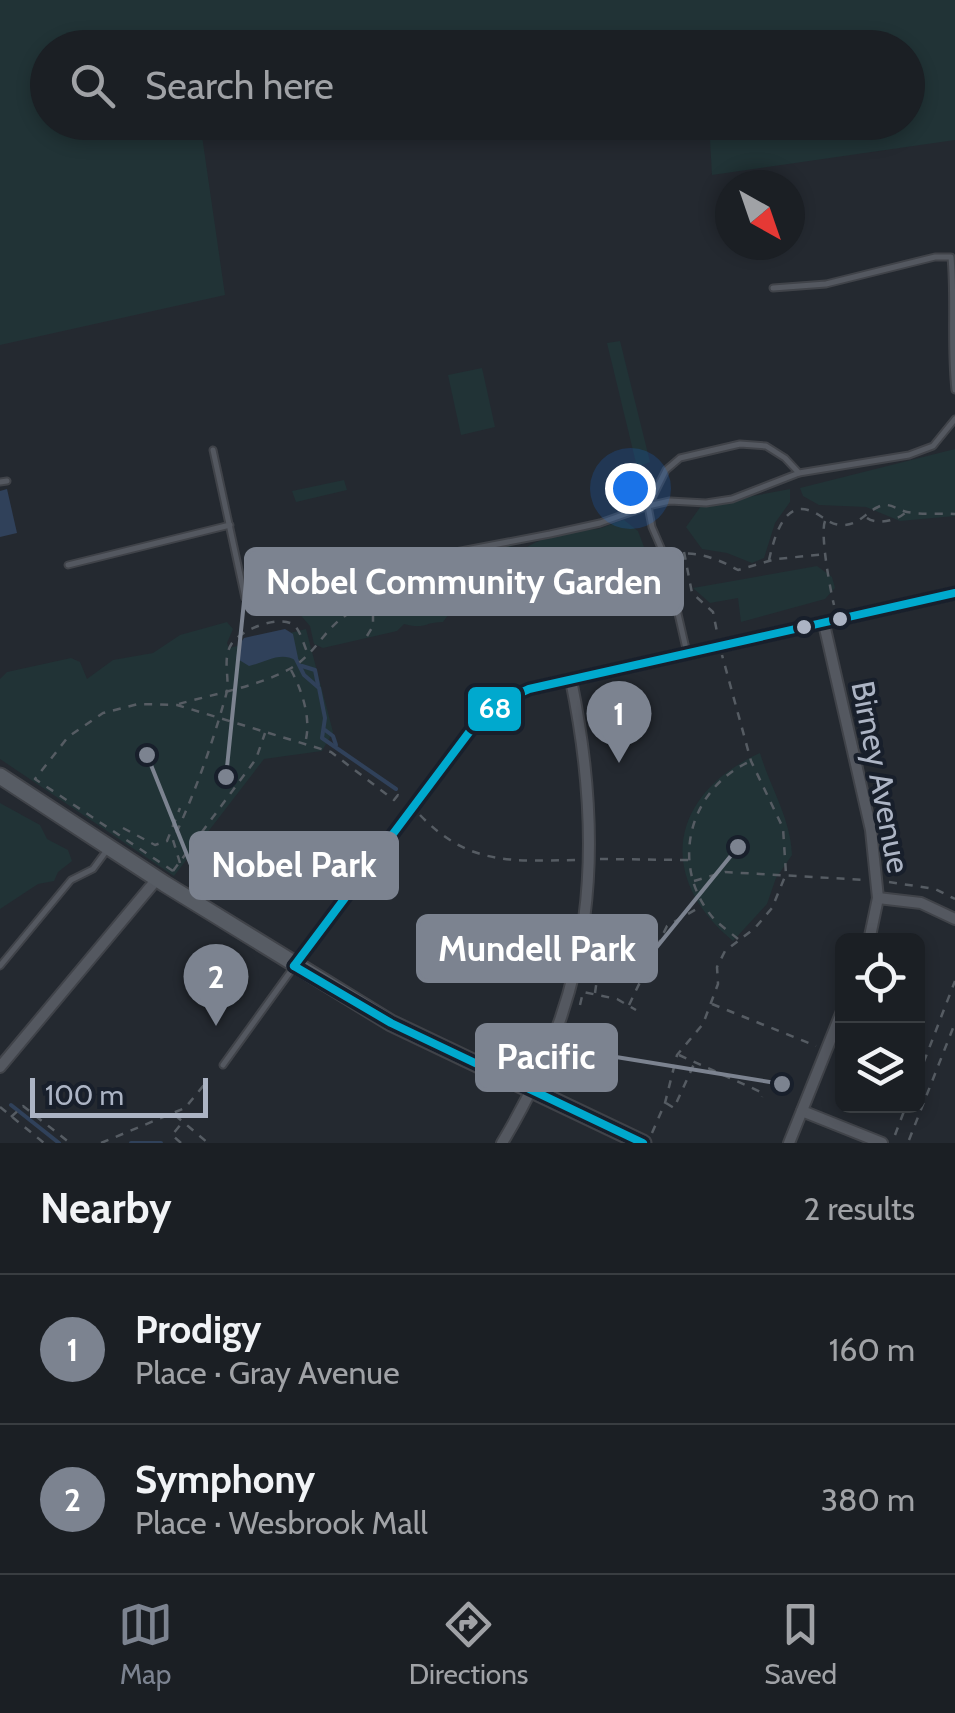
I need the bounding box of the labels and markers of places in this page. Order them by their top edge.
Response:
callout: Nobel Community Garden [246,549,682,614]
unlabelled marker [830,609,850,629]
unlabelled marker [794,617,814,637]
pin: 1 [586,680,652,763]
callout: Nobel Park [191,833,397,898]
callout: Mundell Park [418,916,656,981]
pin: 2 [184,944,248,1026]
callout: Pacific [477,1025,616,1090]

